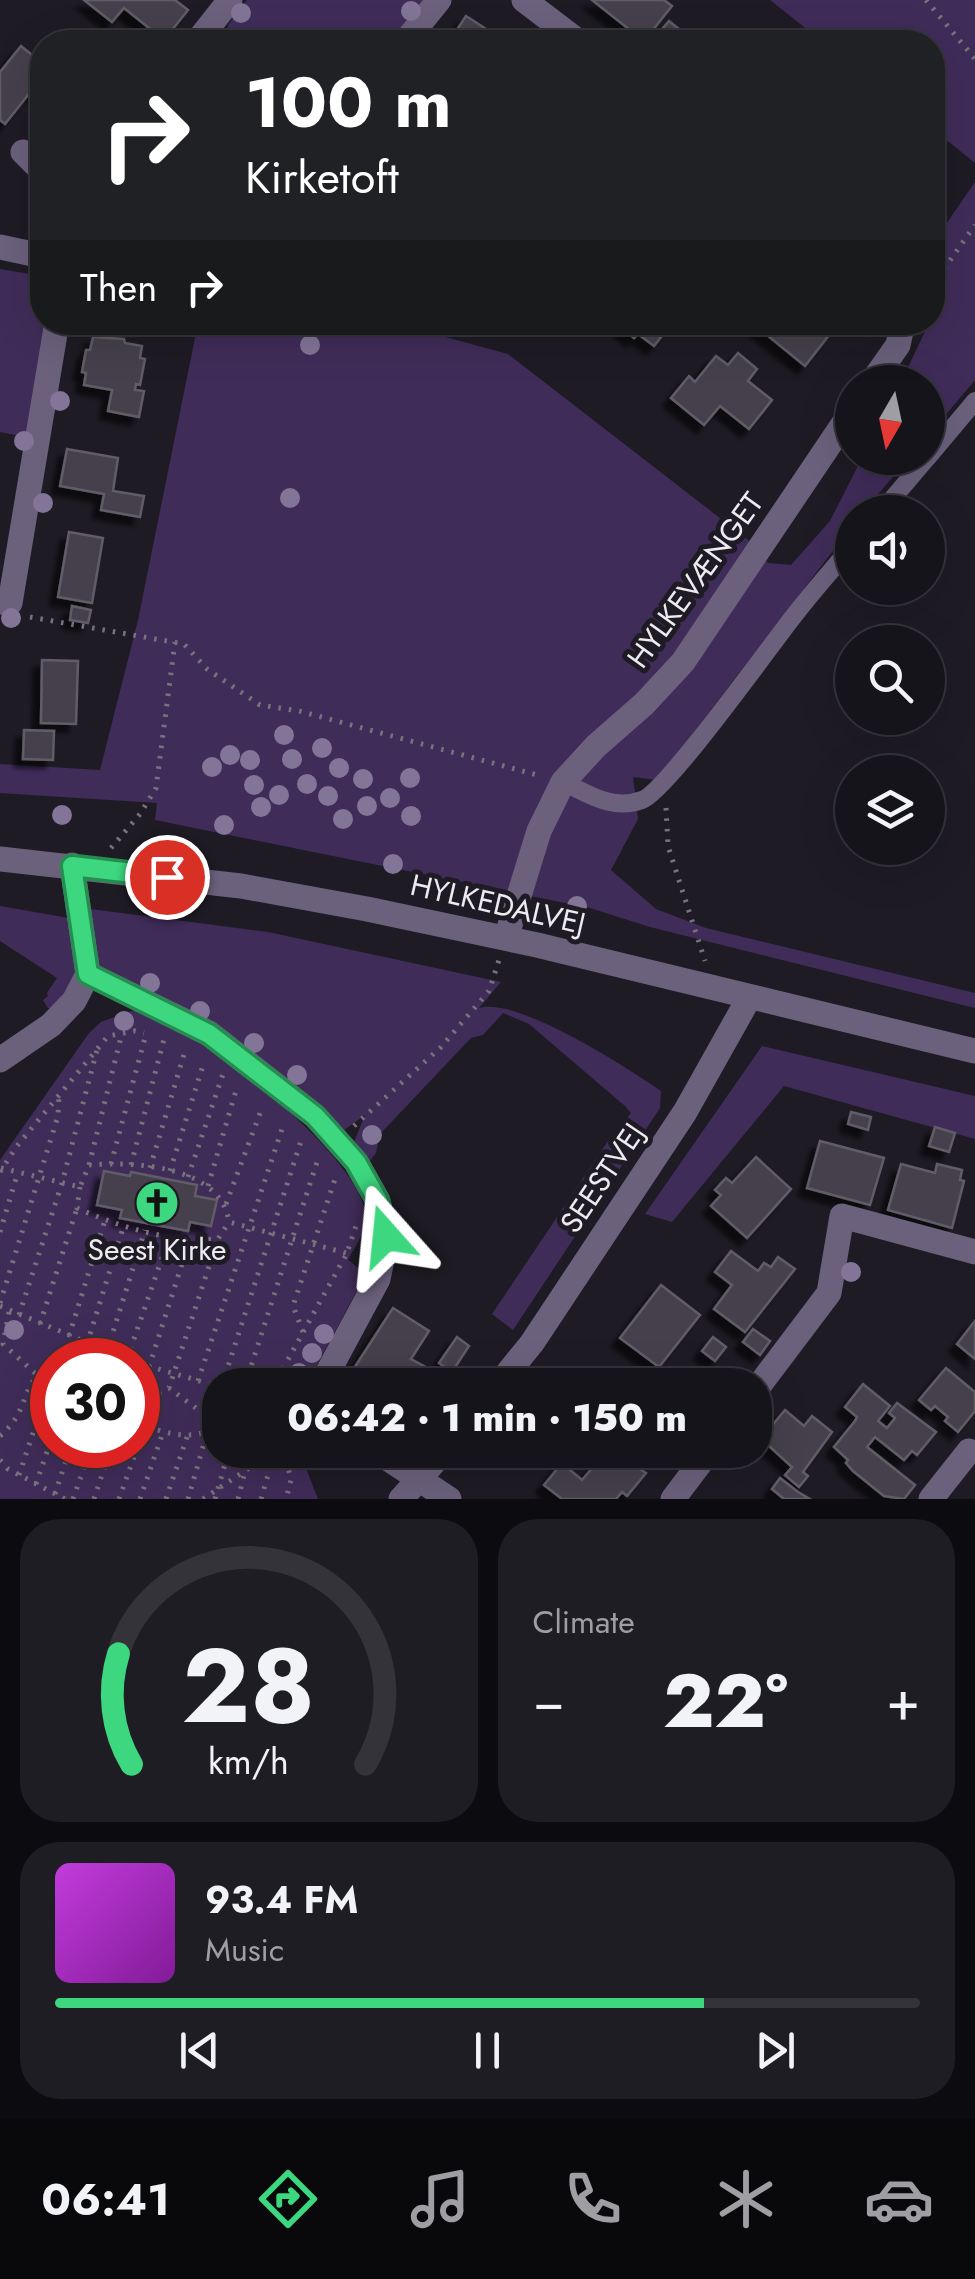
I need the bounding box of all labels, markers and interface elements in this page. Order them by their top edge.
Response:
text: 100 m [245,52,452,153]
icon: right [80,70,210,200]
text: Kirketoft [245,145,399,210]
text: Then [80,260,157,315]
icon: right [177,260,232,315]
north arrow [835,365,945,475]
map controls [835,365,945,865]
street label: HYLKEVÆNGET [617,483,773,677]
button: sound [835,495,945,605]
button: search [835,625,945,735]
button: layers [835,755,945,865]
pin [125,835,210,920]
icon: arrive [140,850,195,905]
street label: HYLKEDALVEJ [406,863,590,945]
street label: SEESTVEJ [549,1114,655,1242]
church icon: Seest Kirke [134,1180,180,1226]
position arrow [334,1184,438,1288]
place label: Seest Kirke [88,1228,226,1271]
speed limit sign: 30 [30,1338,160,1468]
text: 06:42 · 1 min · 150 m [287,1390,687,1445]
text: Climate [533,1599,635,1645]
text: 28 [182,1611,315,1761]
text: 22° [663,1647,788,1755]
text: − [533,1661,565,1741]
text: + [886,1661,920,1741]
text: km/h [208,1736,289,1787]
text: 93.4 FM [205,1872,358,1927]
text: Music [205,1927,284,1973]
icon: previous [172,2023,227,2078]
icon: pause [460,2023,515,2078]
icon: next [748,2023,803,2078]
icon: directions [253,2164,323,2234]
icon: music [405,2164,475,2234]
icon: phone [558,2164,628,2234]
icon: climate [711,2164,781,2234]
icon: car [864,2164,934,2234]
text: 06:41 [41,2167,170,2232]

